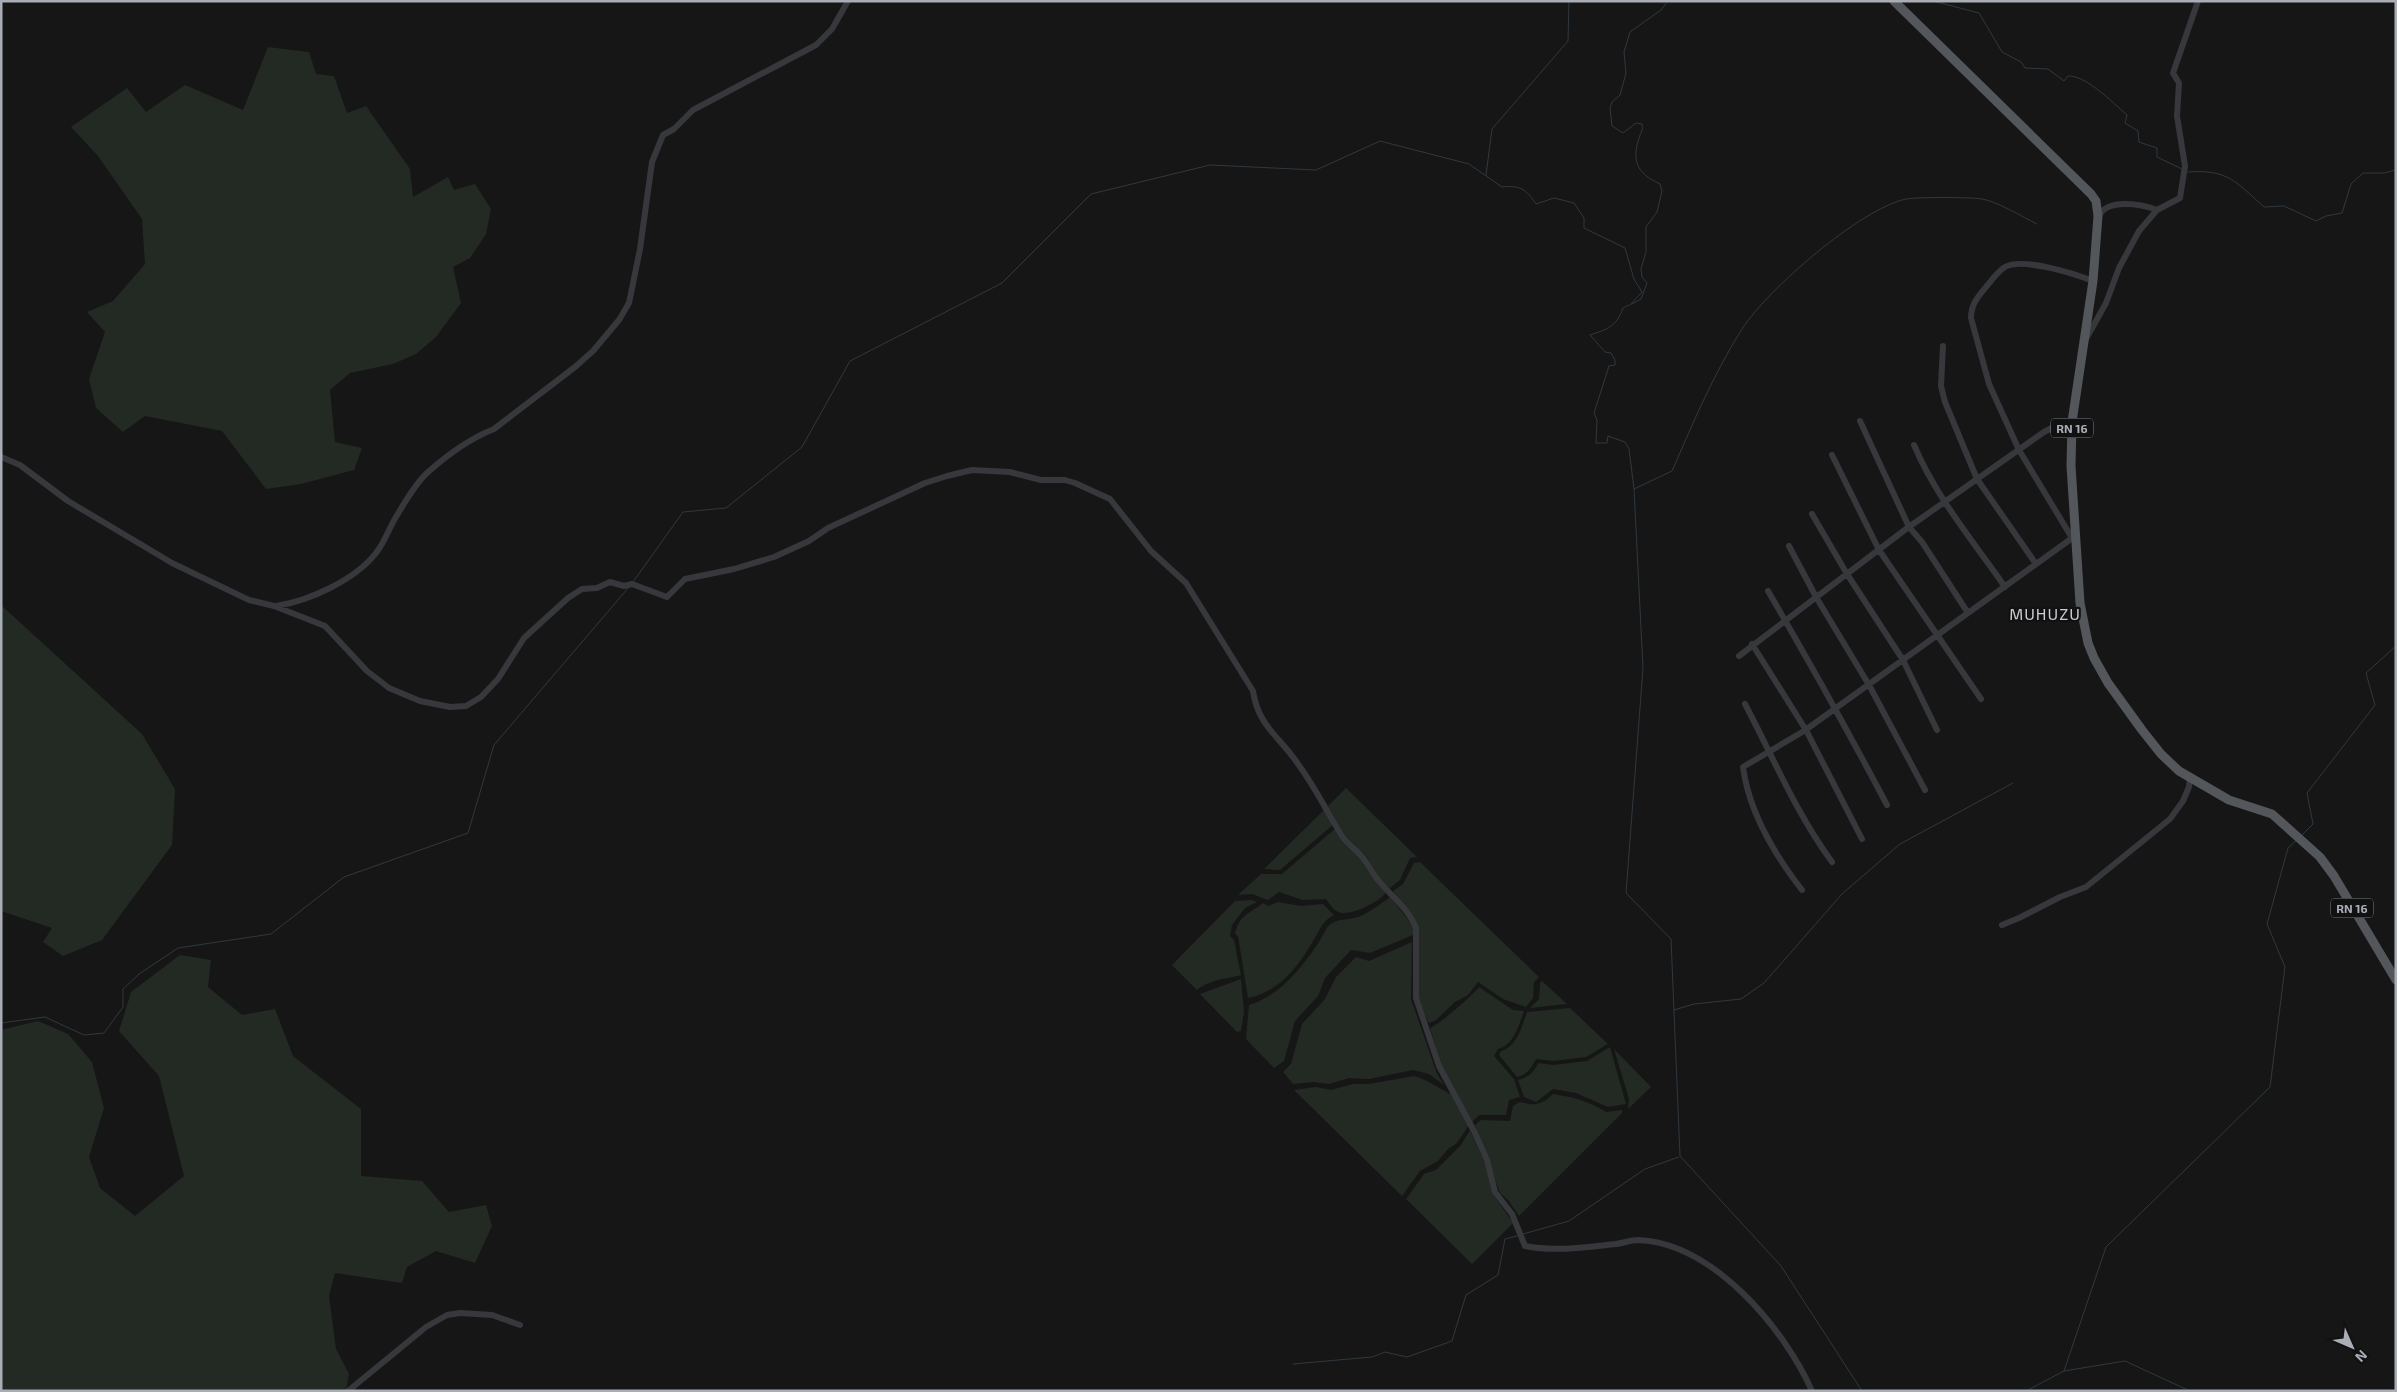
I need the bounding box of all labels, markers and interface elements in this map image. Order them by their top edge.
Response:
road number: RN 16 [2051,418,2093,438]
district label: MUHUZU [2009,604,2081,623]
road number: RN 16 [2331,898,2373,918]
north arrow [2327,1322,2377,1372]
text: N [2352,1347,2371,1366]

